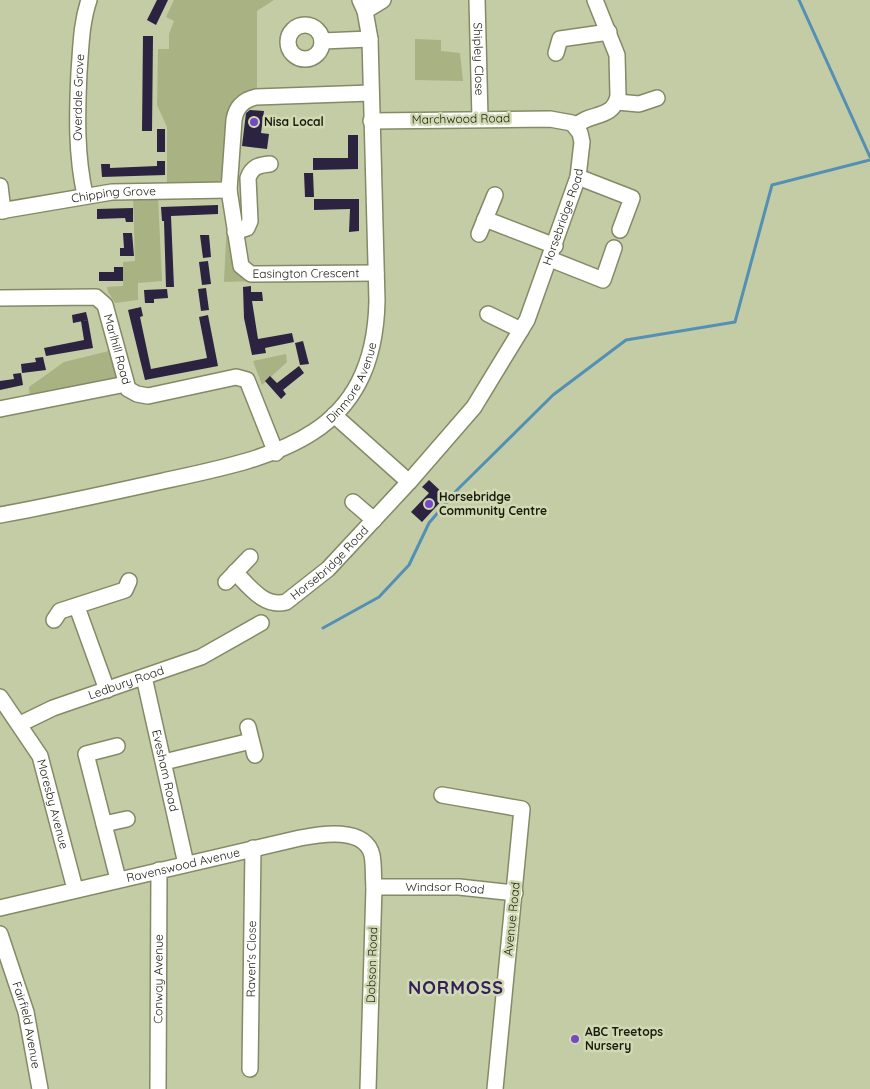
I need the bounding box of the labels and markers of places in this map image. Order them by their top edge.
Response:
place label: Nisa Local [264,114,324,129]
marker: Nisa Local [248,116,260,128]
place label: Horsebridge Community Centre [439,489,547,518]
marker: Horsebridge Community Centre [423,498,435,510]
place label: ABC Treetops Nursery [585,1024,663,1053]
marker: ABC Treetops Nursery [569,1033,581,1045]

